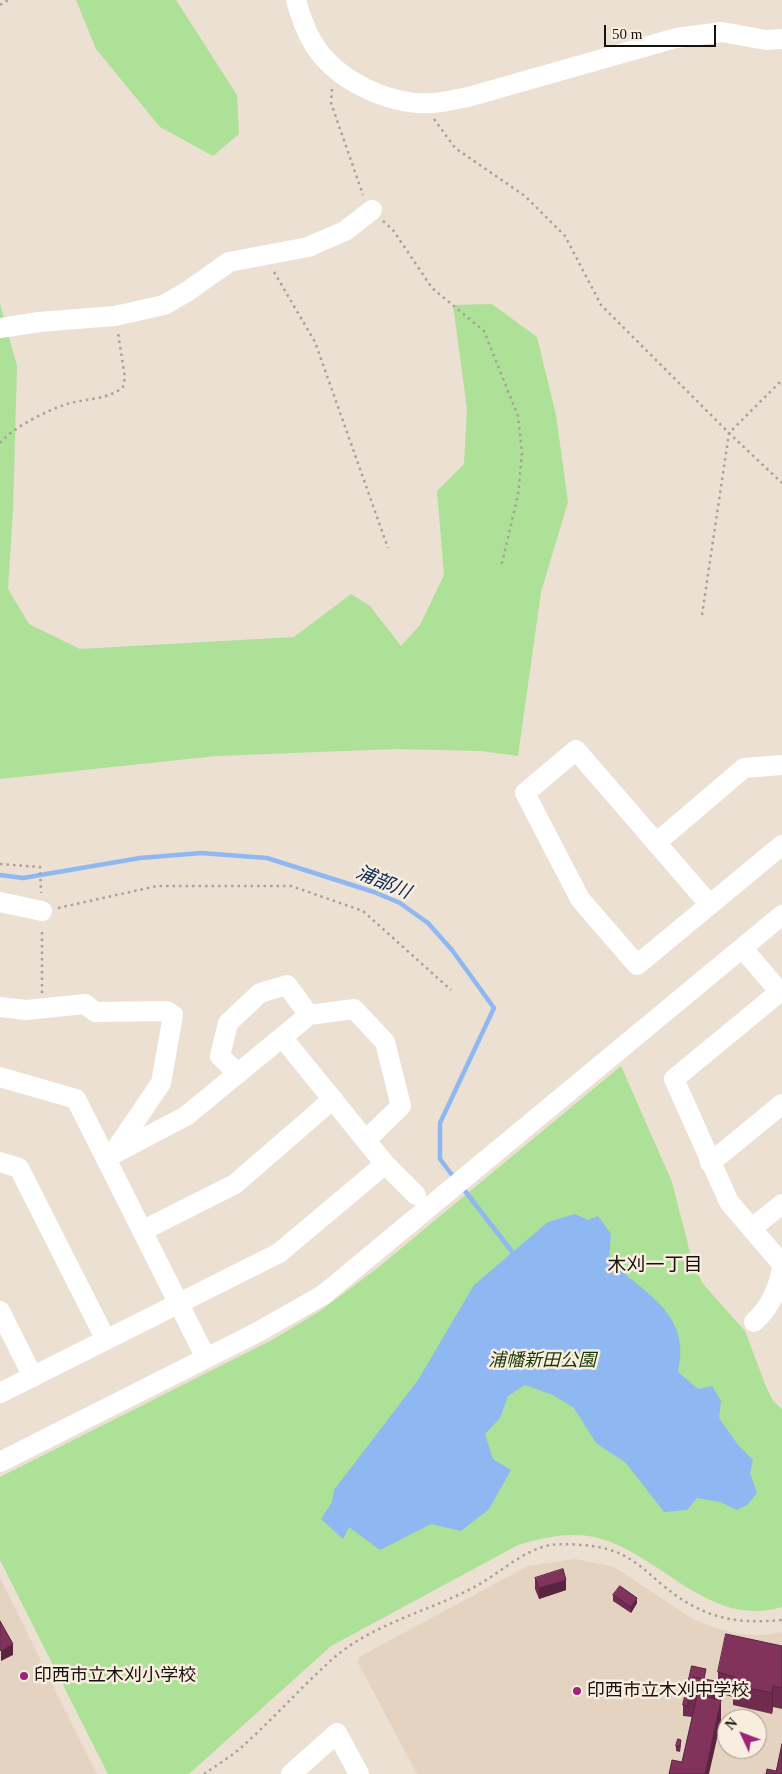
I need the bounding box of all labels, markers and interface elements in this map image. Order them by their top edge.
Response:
scale bar [607,15,720,47]
text: 50 m [612,26,642,42]
water label: 浦部川 [352,861,414,905]
district label: 木刈一丁目 [608,1255,702,1277]
park label: 浦幡新田公園 [488,1350,596,1372]
place label: 印西市立木刈小学校 [34,1665,196,1687]
marker: 印西市立木刈小学校 [18,1670,30,1682]
place label: 印西市立木刈中学校 [587,1680,749,1702]
marker: 印西市立木刈中学校 [571,1685,583,1697]
north arrow [717,1709,767,1759]
text: N [722,1715,740,1733]

